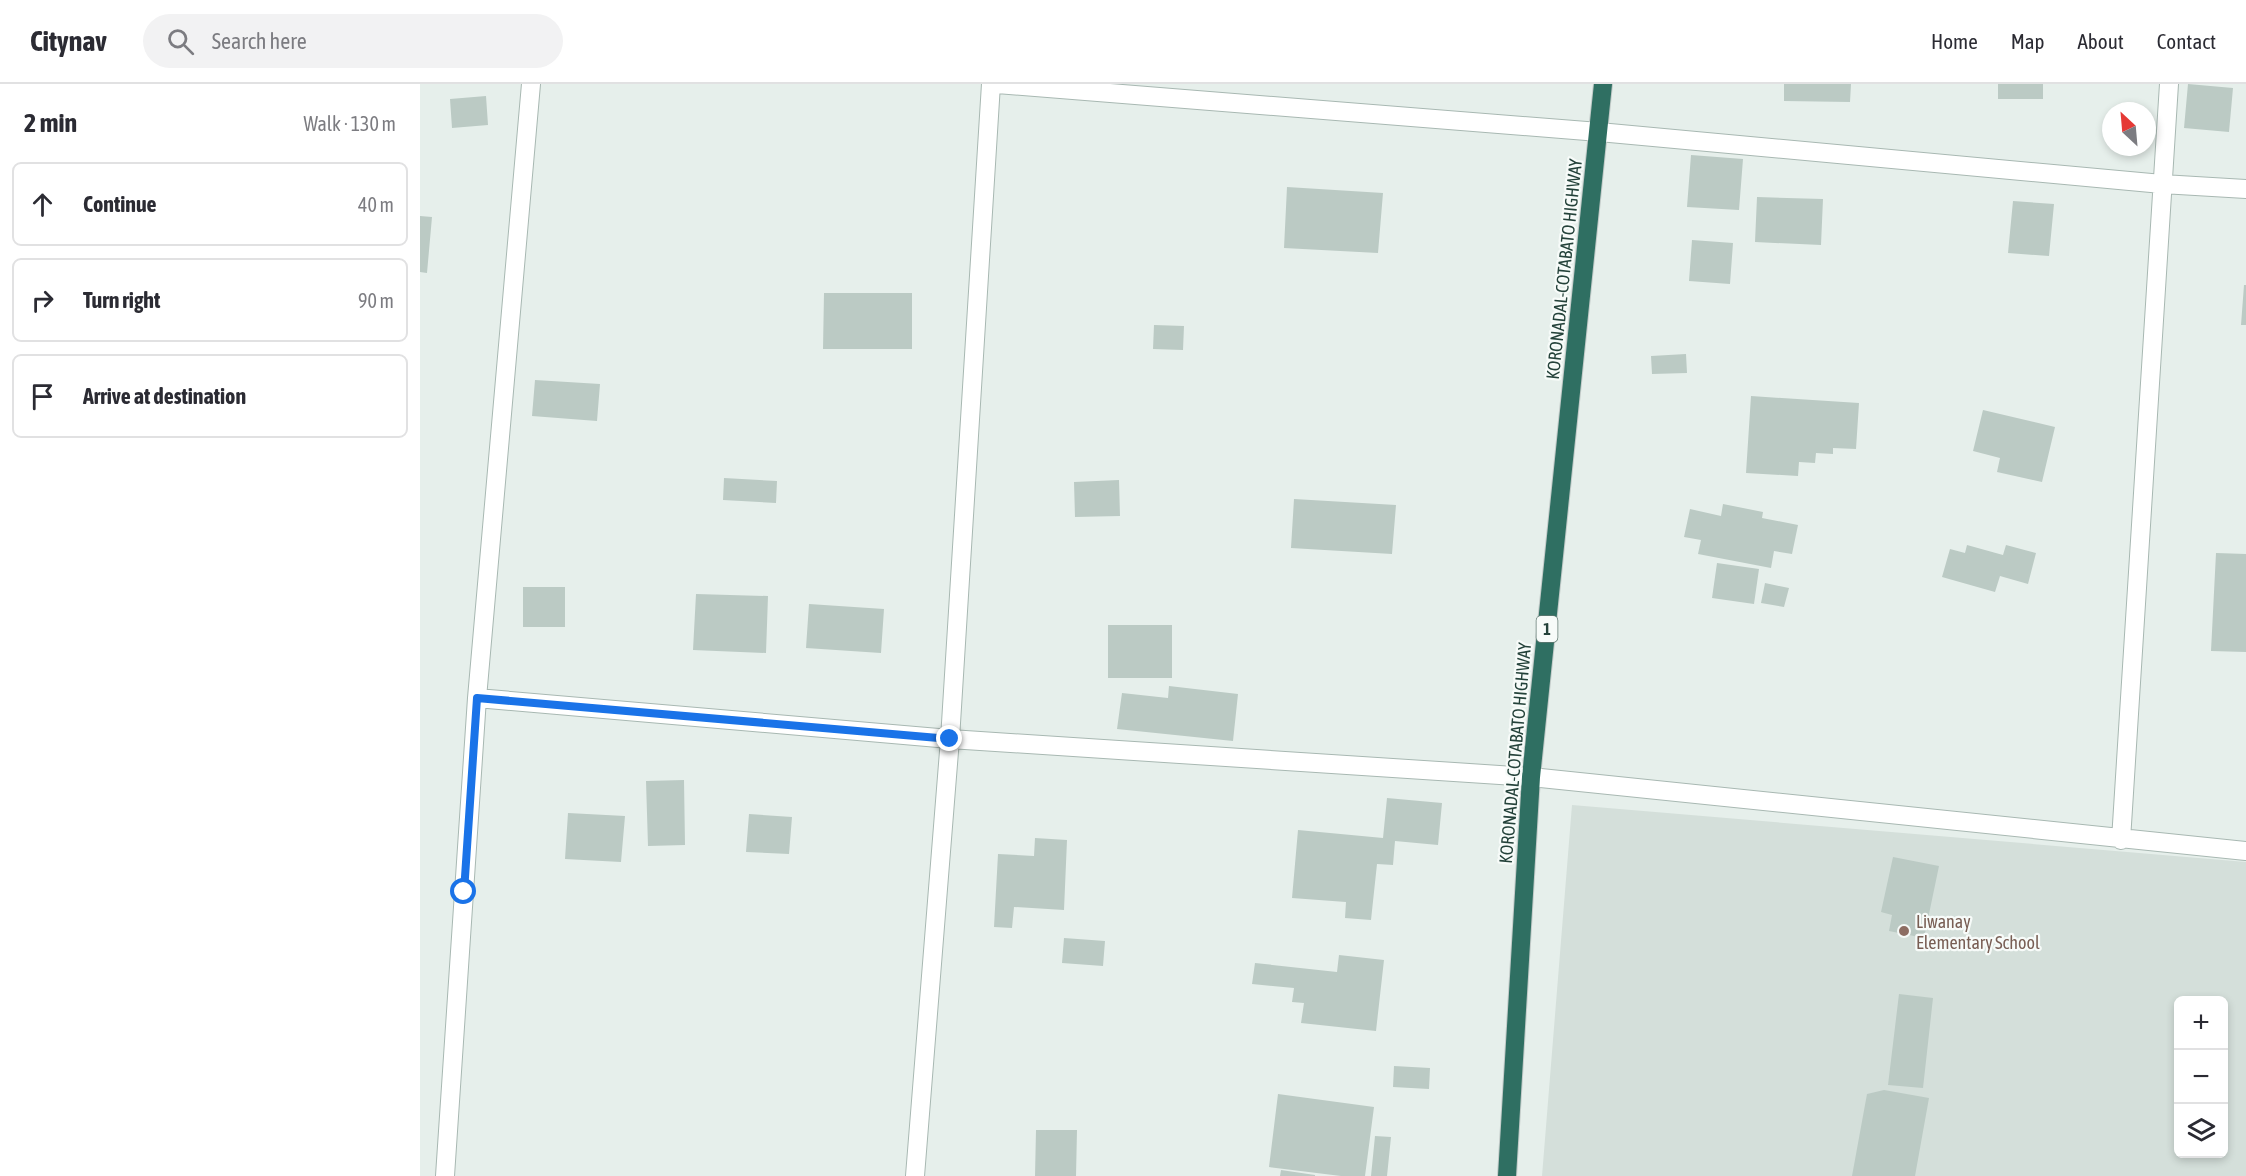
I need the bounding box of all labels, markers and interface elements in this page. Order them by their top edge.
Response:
search box [143,14,563,68]
text: Citynav [30,25,107,57]
icon: search [164,25,197,58]
text: Search here [212,28,307,54]
text: Home [1931,29,1978,53]
text: Map [2011,29,2045,53]
text: About [2078,29,2124,53]
text: Contact [2157,29,2216,53]
north arrow [2102,102,2156,156]
text: 2 min [24,108,77,138]
text: Walk · 130 m [304,112,396,135]
street label: KORONADAL-COTABATO HIGHWAY [1542,158,1586,380]
icon: ahead [26,188,59,221]
text: Continue [83,191,157,217]
text: 40 m [358,193,394,216]
icon: right [26,284,59,317]
text: Turn right [83,287,160,313]
text: 90 m [358,289,394,312]
icon: arrive [26,380,59,413]
text: Arrive at destination [83,383,246,409]
road number: 1 [1536,616,1558,642]
street label: KORONADAL-COTABATO HIGHWAY [1495,642,1535,864]
route end [936,725,962,751]
route start [450,878,476,904]
place label: Liwanay Elementary School [1916,911,2040,953]
marker: Liwanay Elementary School [1897,924,1911,938]
map controls [2174,996,2228,1158]
button: + [2174,996,2228,1050]
button: − [2174,1050,2228,1104]
button: layers [2174,1104,2228,1158]

